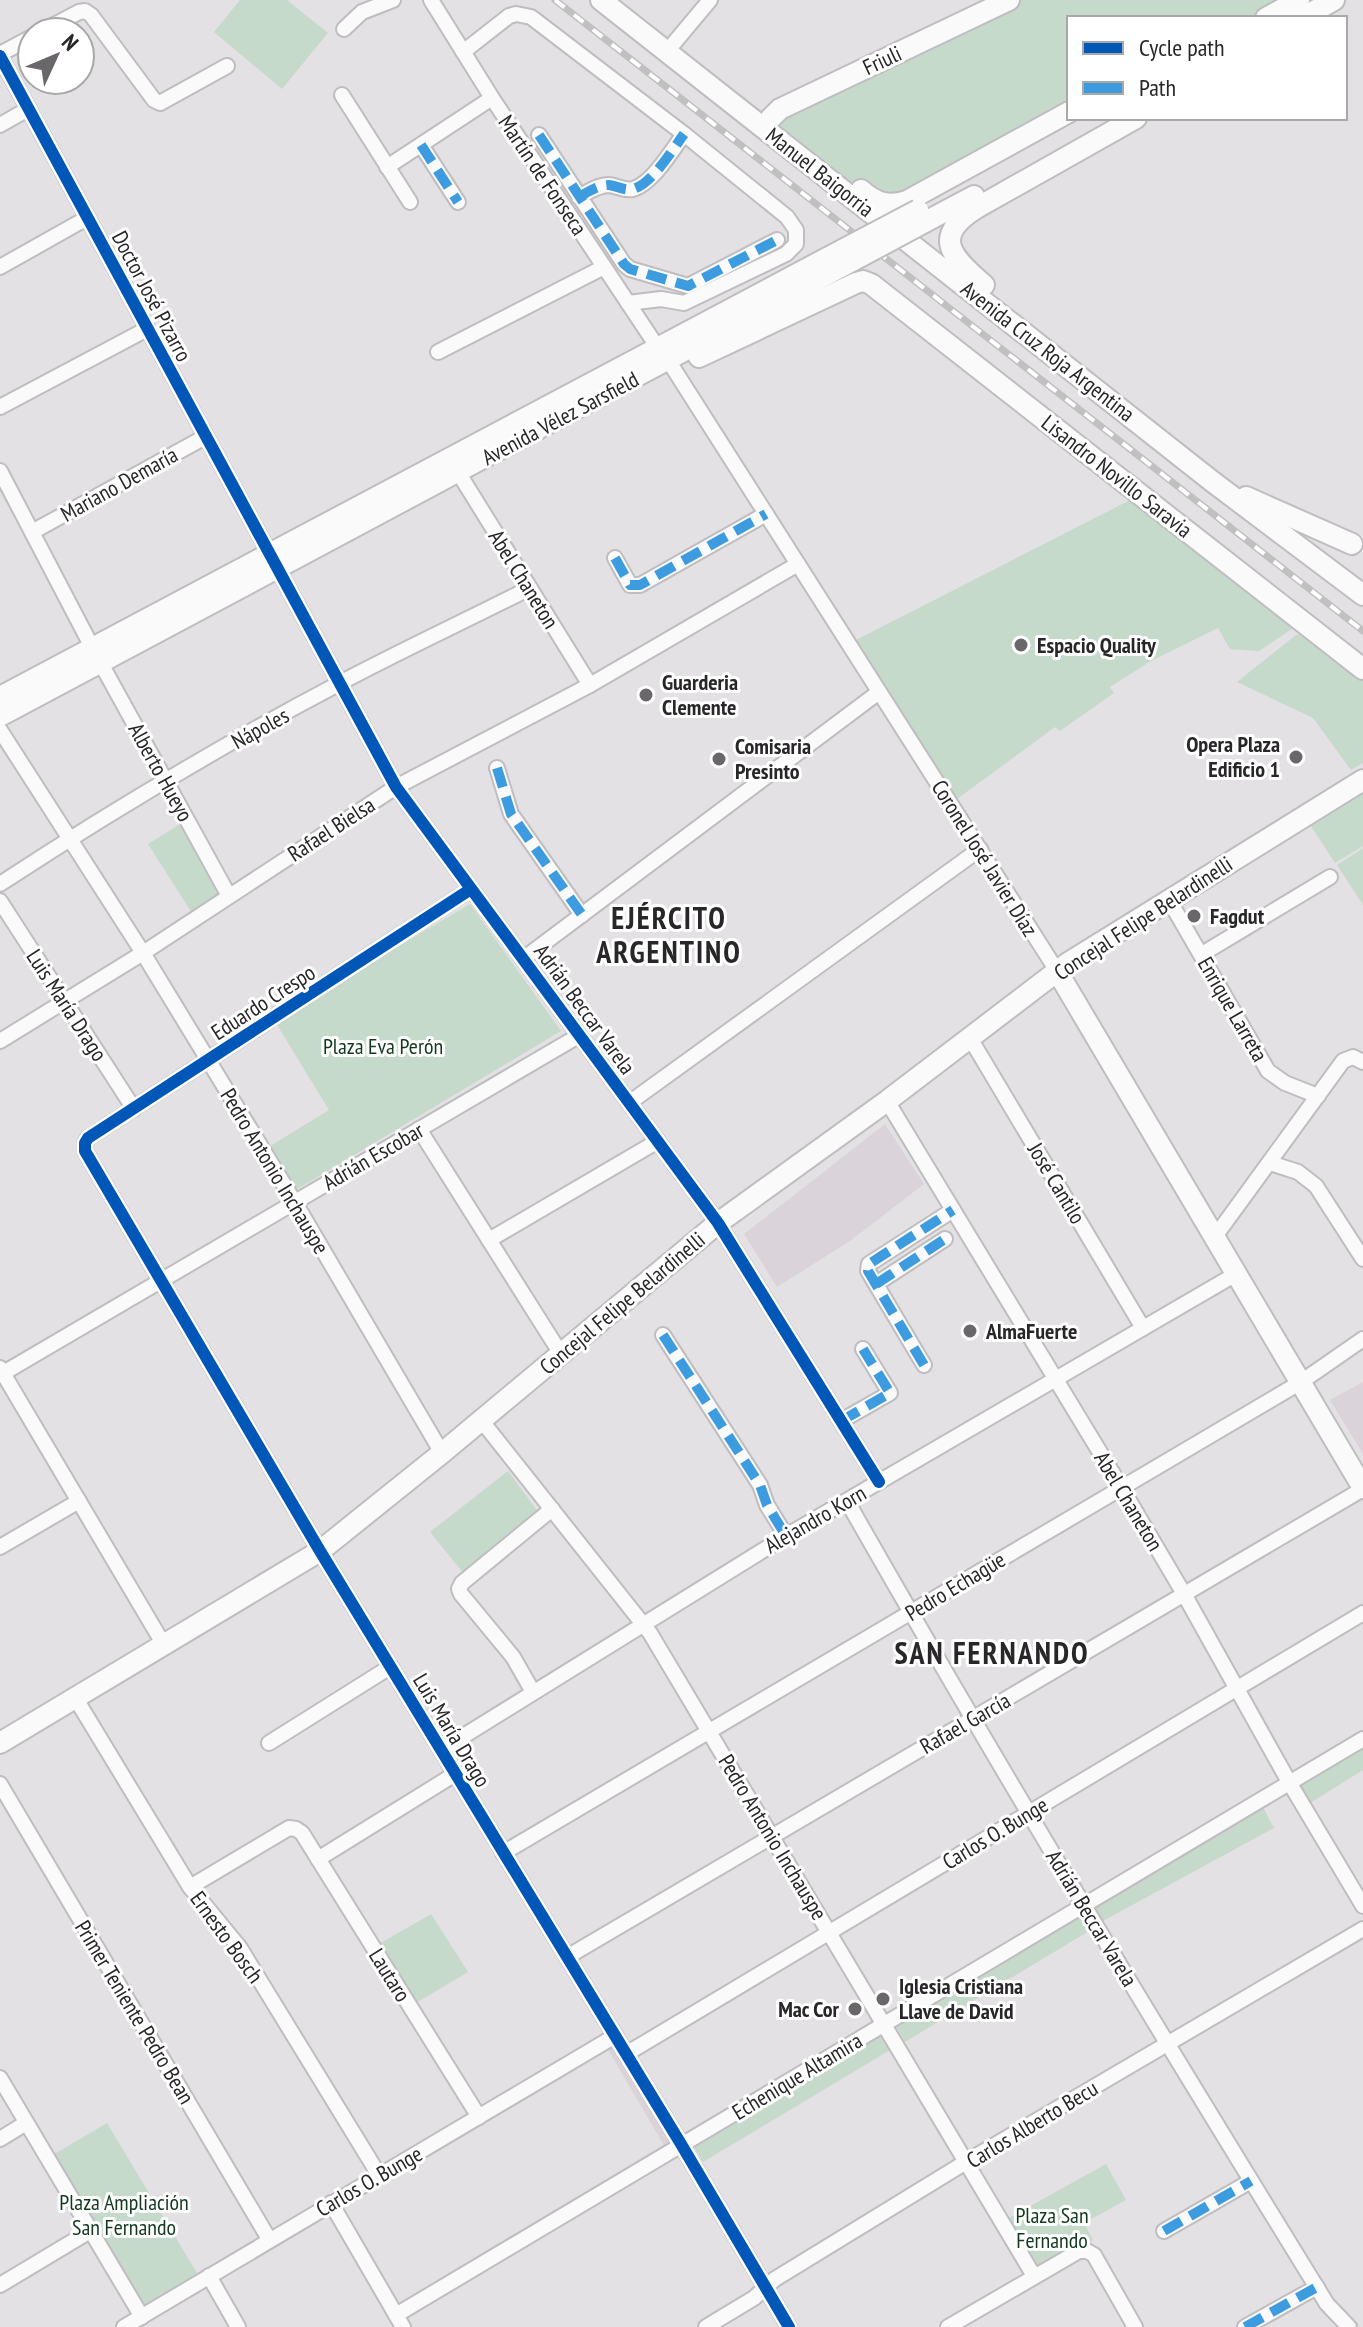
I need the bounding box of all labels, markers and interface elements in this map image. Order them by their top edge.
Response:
north arrow [16,16,96,96]
legend [1067,16,1347,120]
text: N [56,28,85,56]
text: Cycle path [1139,32,1225,63]
street label: Friuli [858,39,906,81]
text: Path [1139,72,1176,103]
street label: Martín de Fonseca [493,110,593,240]
street label: Manuel Baigorria [760,121,880,223]
street label: Doctor José Pizarro [106,226,198,366]
street label: Avenida Cruz Roja Argentina [955,274,1141,428]
street label: Avenida Vélez Sarsfield [477,365,643,471]
street label: Lisandro Novillo Saravia [1036,408,1198,544]
street label: Mariano Demaría [56,440,182,528]
street label: Abel Chaneton [483,524,565,634]
place label: Espacio Quality [1037,631,1157,659]
marker: Espacio Quality [1012,636,1030,654]
place label: Guarderia Clemente [662,668,738,721]
marker: Guarderia Clemente [637,686,655,704]
street label: Nápoles [226,701,294,755]
street label: Alberto Hueyo [122,718,200,826]
place label: Opera Plaza Edificio 1 [1186,730,1280,783]
place label: Comisaria Presinto [735,732,811,785]
marker: Opera Plaza Edificio 1 [1287,748,1305,766]
marker: Comisaria Presinto [710,750,728,768]
street label: Coronel José Javier Díaz [926,775,1044,941]
street label: Rafael Bielsa [282,790,380,868]
street label: Concejal Felipe Belardinelli [1048,850,1238,986]
district label: EJÉRCITO ARGENTINO [595,898,742,971]
place label: Fagdut [1210,902,1265,930]
marker: Fagdut [1185,907,1203,925]
street label: Adrián Beccar Varela [528,938,642,1080]
street label: Luis María Drago [20,944,114,1066]
street label: Enrique Larreta [1192,952,1274,1066]
street label: Eduardo Crespo [206,958,320,1046]
park label: Plaza Eva Perón [323,1032,443,1060]
street label: Pedro Antonio Inchauspe [215,1083,335,1259]
street label: Adrián Escobar [317,1116,429,1196]
street label: José Cantilo [1021,1136,1092,1229]
street label: Concejal Felipe Belardinelli [534,1226,710,1380]
place label: AlmaFuerte [985,1317,1077,1345]
marker: AlmaFuerte [961,1322,979,1340]
street label: Abel Chaneton [1088,1446,1170,1556]
street label: Alejandro Korn [759,1479,871,1559]
street label: Pedro Echagüe [900,1545,1010,1627]
district label: SAN FERNANDO [894,1633,1090,1672]
street label: Luis María Drago [407,1668,497,1792]
street label: Rafael García [915,1686,1015,1760]
street label: Pedro Antonio Inchauspe [713,1749,833,1925]
street label: Carlos O. Bunge [937,1791,1053,1875]
street label: Adrián Beccar Varela [1040,1845,1144,1991]
street label: Ernesto Bosch [184,1886,270,1988]
street label: Primer Teniente Pedro Bean [69,1915,201,2109]
street label: Lautaro [363,1943,417,2007]
place label: Iglesia Cristiana Llave de David [899,1972,1023,2025]
marker: Iglesia Cristiana Llave de David [874,1990,892,2008]
place label: Mac Cor [778,1995,840,2023]
marker: Mac Cor [846,2000,864,2018]
street label: Echenique Altamira [727,2026,867,2126]
street label: Carlos Alberto Becu [961,2074,1103,2174]
street label: Carlos O. Bunge [311,2139,427,2223]
park label: Plaza Ampliación San Fernando [59,2188,189,2241]
park label: Plaza San Fernando [1015,2201,1089,2254]

